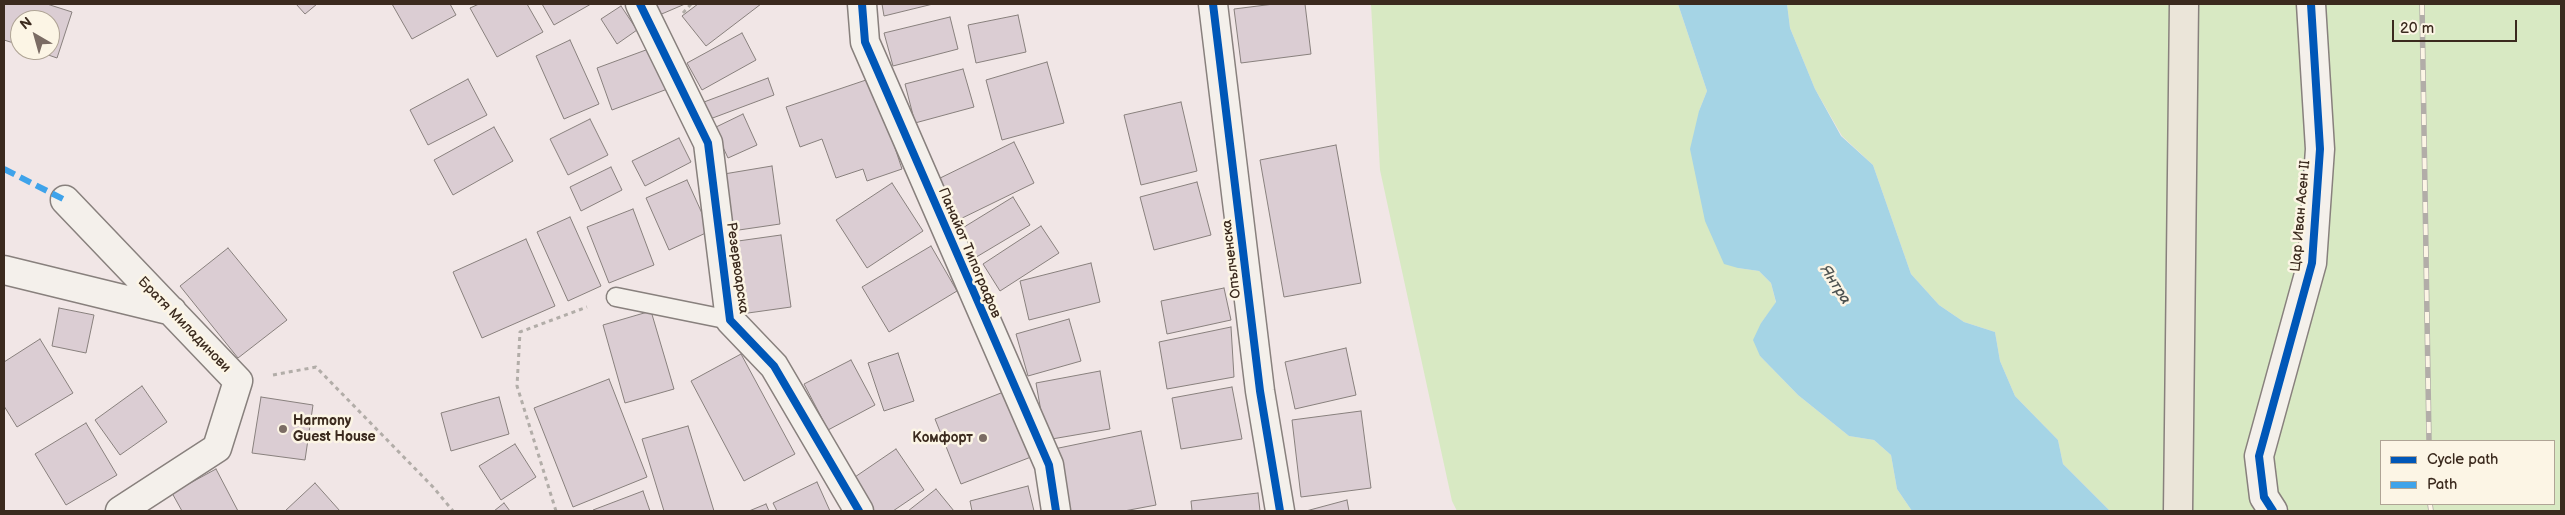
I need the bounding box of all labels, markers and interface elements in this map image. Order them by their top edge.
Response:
north arrow [10,10,60,60]
scale bar [2395,10,2520,42]
text: N [17,14,35,34]
text: 20 m [2400,19,2434,38]
street label: Цар Иван Асен II [2288,160,2314,272]
street label: Панайот Типографов [934,185,1004,321]
street label: Опълченска [1219,219,1245,299]
street label: Резервоарска [722,221,752,315]
water label: Янтра [1816,262,1854,308]
street label: Братя Миладинови [134,274,234,376]
place label: Harmony Guest House [293,413,376,446]
marker: Harmony Guest House [277,423,289,435]
place label: Комфорт [912,430,973,446]
marker: Комфорт [977,432,989,444]
legend [2380,440,2555,505]
text: Cycle path [2427,450,2498,469]
text: Path [2427,475,2457,494]

